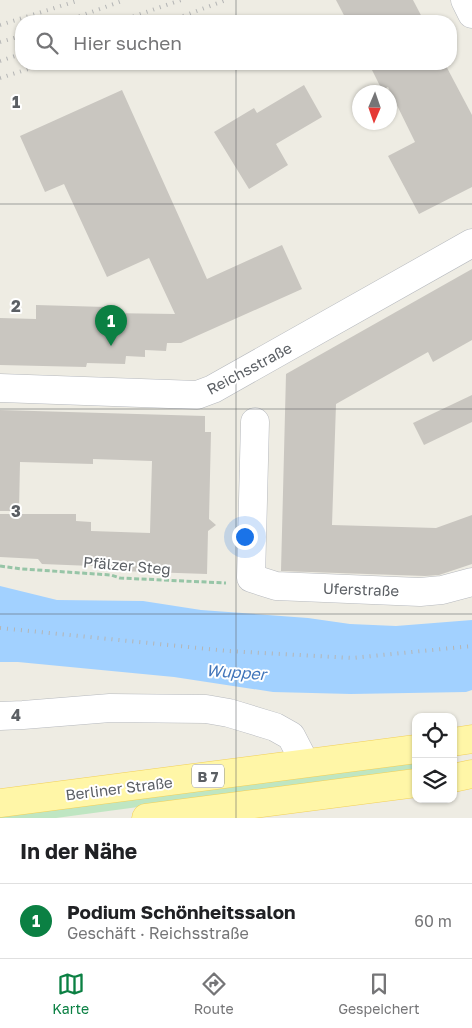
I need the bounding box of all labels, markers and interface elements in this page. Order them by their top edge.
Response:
search box [15,15,457,70]
icon: search [33,29,61,57]
text: Hier suchen [73,31,182,54]
north arrow [352,85,397,130]
text: 1 [12,92,20,112]
text: 2 [11,296,21,316]
pin: 1 [95,305,127,346]
street label: Reichsstraße [203,338,295,398]
text: 3 [11,501,21,521]
your location [232,524,258,550]
street label: Pfälzer Steg [82,552,172,578]
street label: Uferstraße [323,579,400,599]
water label: Wupper [205,660,269,684]
text: 4 [11,705,21,725]
map controls [412,713,457,803]
button: locate [412,713,457,758]
button: layers [412,758,457,803]
road number: B 7 [192,764,224,788]
street label: Berliner Straße [64,772,174,804]
text: In der Nähe [20,838,137,864]
text: Podium Schönheitssalon [67,900,296,923]
text: 1 [32,911,40,931]
text: 60 m [414,911,452,931]
text: Geschäft · Reichsstraße [67,923,249,943]
tab: Karte [52,970,89,1017]
tab: Route [194,970,234,1017]
tab: Gespeichert [338,970,420,1017]

